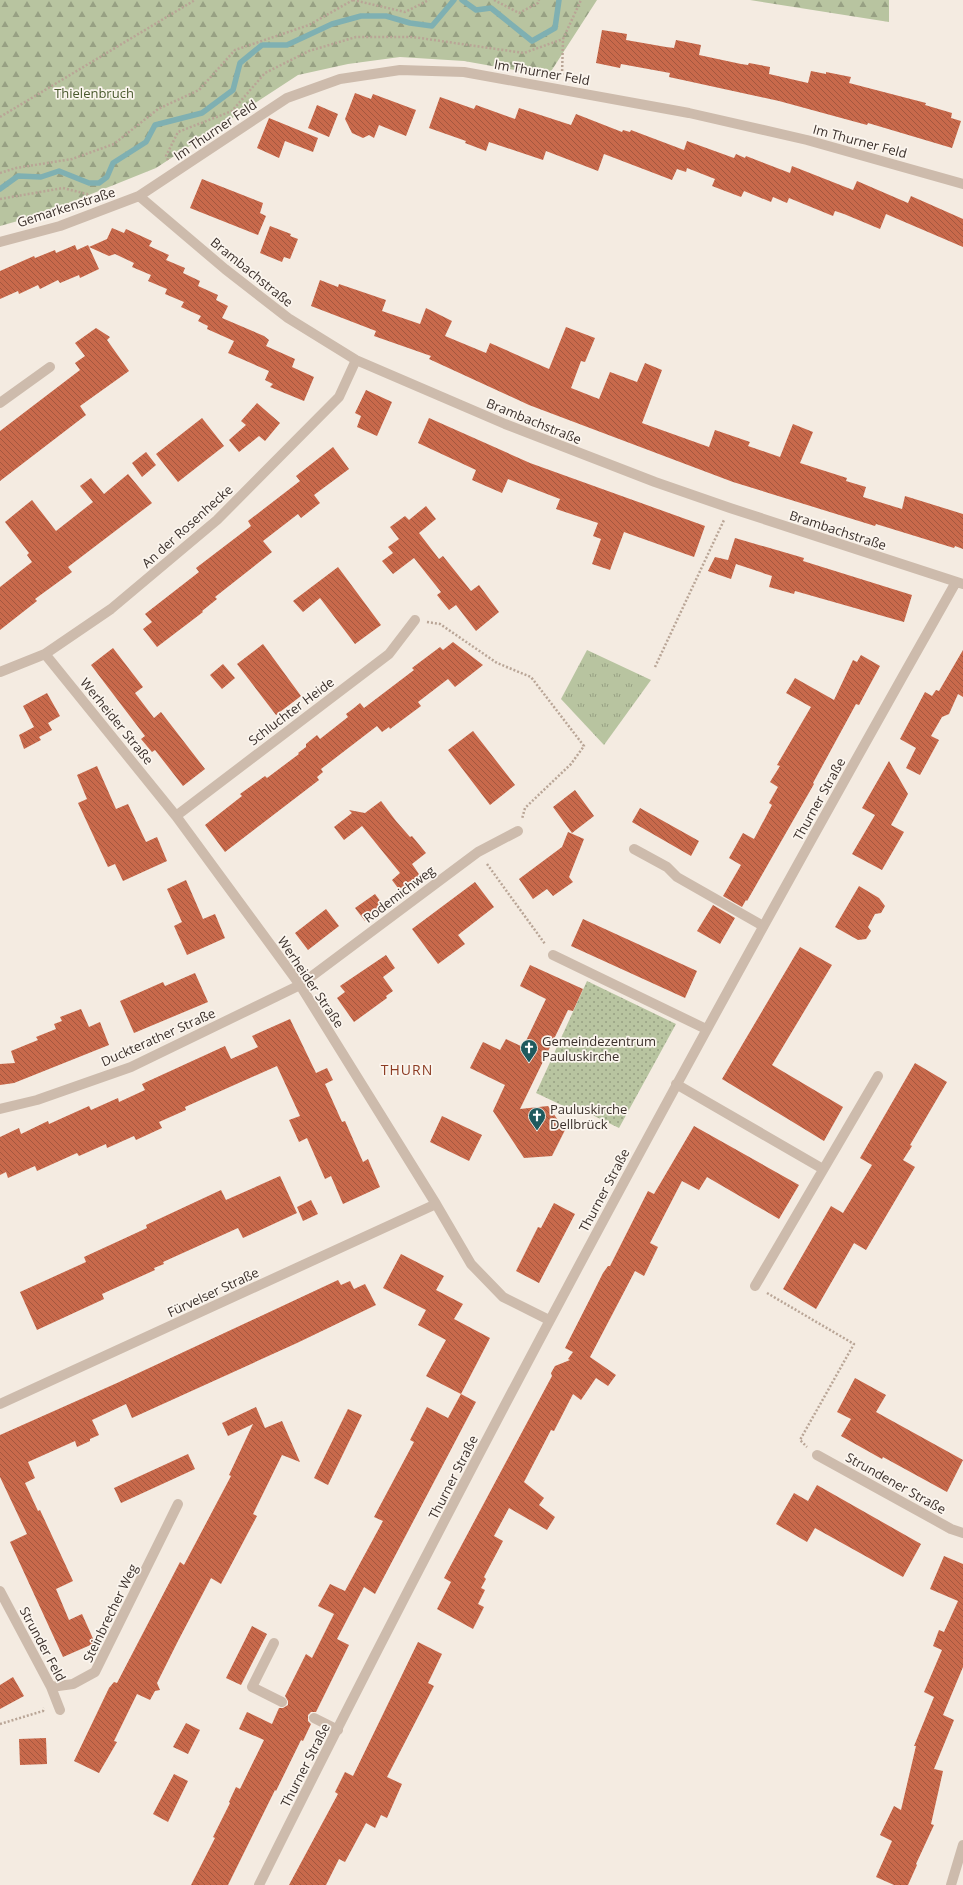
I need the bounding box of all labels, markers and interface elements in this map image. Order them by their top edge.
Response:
street label: Im Thurner Feld [493,55,591,89]
park label: Thielenbruch [54,84,134,102]
street label: Im Thurner Feld [170,96,260,164]
street label: Im Thurner Feld [811,120,909,162]
street label: Gemarkenstraße [15,183,117,231]
street label: Brambachstraße [207,233,297,311]
street label: Brambachstraße [484,394,584,448]
street label: An der Rosenhecke [138,480,236,572]
street label: Brambachstraße [787,506,889,554]
street label: Schluchter Heide [245,673,337,749]
street label: Werheider Straße [76,674,158,768]
street label: Thurner Straße [789,754,849,844]
street label: Rodemichweg [360,861,438,927]
street label: Werheider Straße [274,933,348,1031]
street label: Duckterather Straße [98,1004,218,1070]
place label: Gemeindezentrum Pauluskirche [542,1032,656,1065]
church icon: Gemeindezentrum Pauluskirche [519,1038,539,1063]
district label: THURN [381,1060,433,1079]
place label: Pauluskirche Dellbrück [550,1100,627,1133]
church icon: Pauluskirche Dellbrück [527,1106,547,1131]
street label: Thurner Straße [574,1145,634,1235]
street label: Fürvelser Straße [164,1263,262,1321]
street label: Thurner Straße [424,1432,482,1522]
street label: Strundener Straße [843,1448,949,1518]
street label: Steinbrecher Weg [78,1561,142,1665]
street label: Strunder Feld [16,1603,70,1685]
street label: Thurner Straße [276,1720,334,1810]

